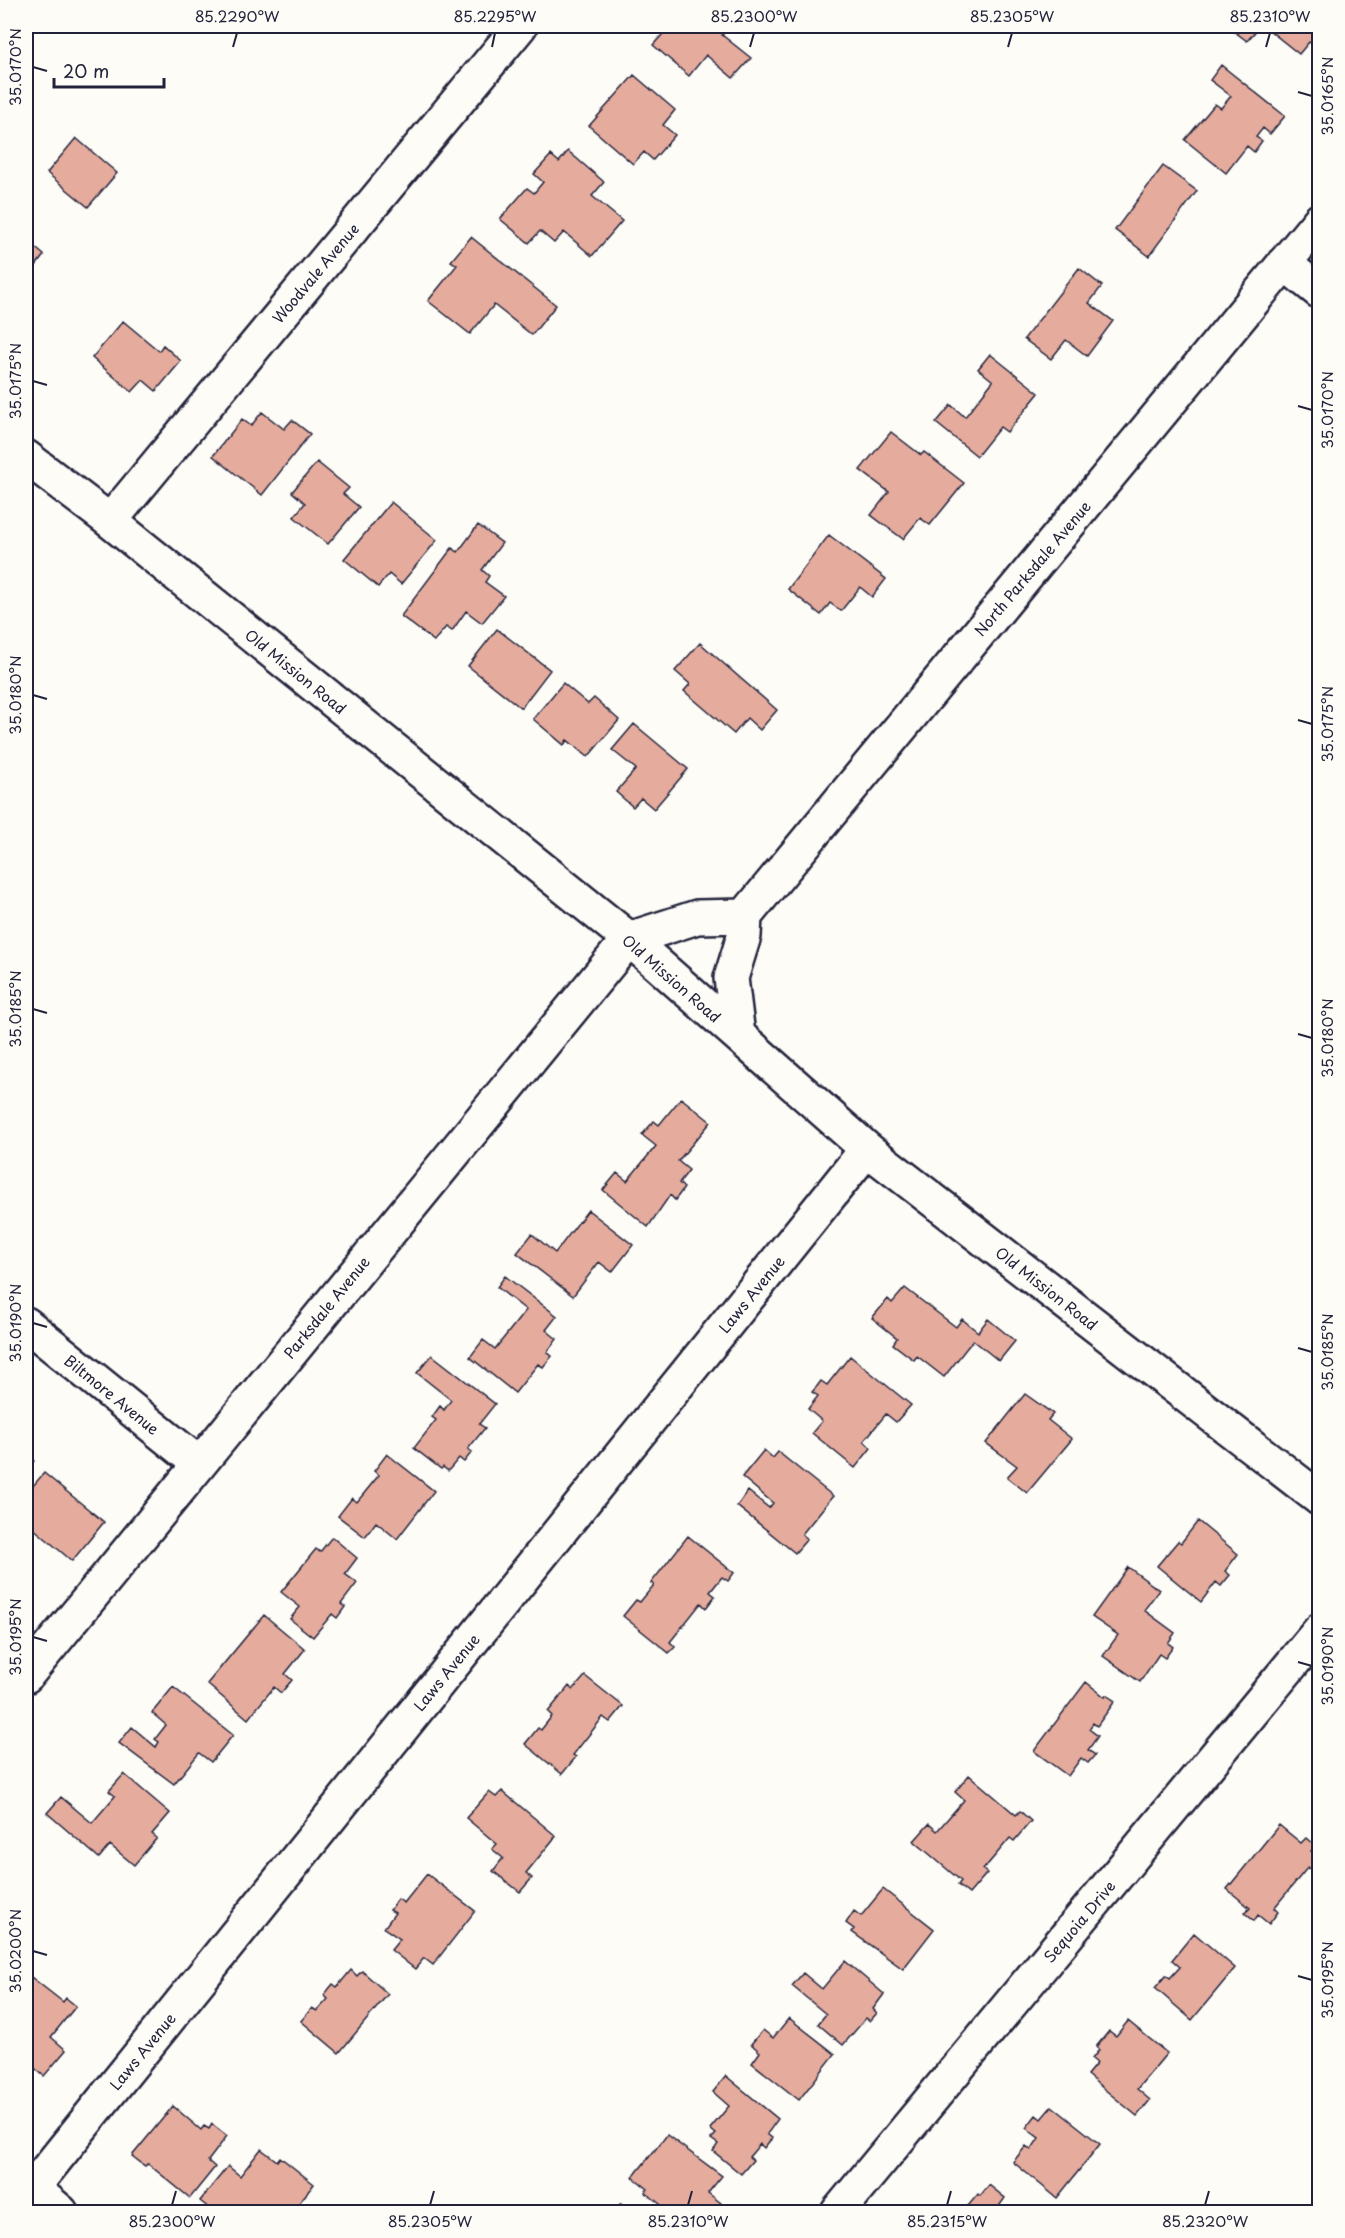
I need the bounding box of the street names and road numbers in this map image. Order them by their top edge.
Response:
street label: Woodvale Avenue [266,218,364,328]
street label: North Parksdale Avenue [968,495,1096,641]
street label: Old Mission Road [240,623,352,719]
street label: Old Mission Road [617,929,727,1027]
street label: Old Mission Road [991,1241,1103,1335]
street label: Laws Avenue [713,1250,789,1338]
street label: Parksdale Avenue [277,1251,375,1363]
street label: Biltmore Avenue [60,1348,164,1440]
street label: Laws Avenue [408,1628,484,1716]
street label: Sequoia Drive [1038,1875,1120,1967]
street label: Laws Avenue [104,2007,180,2095]

